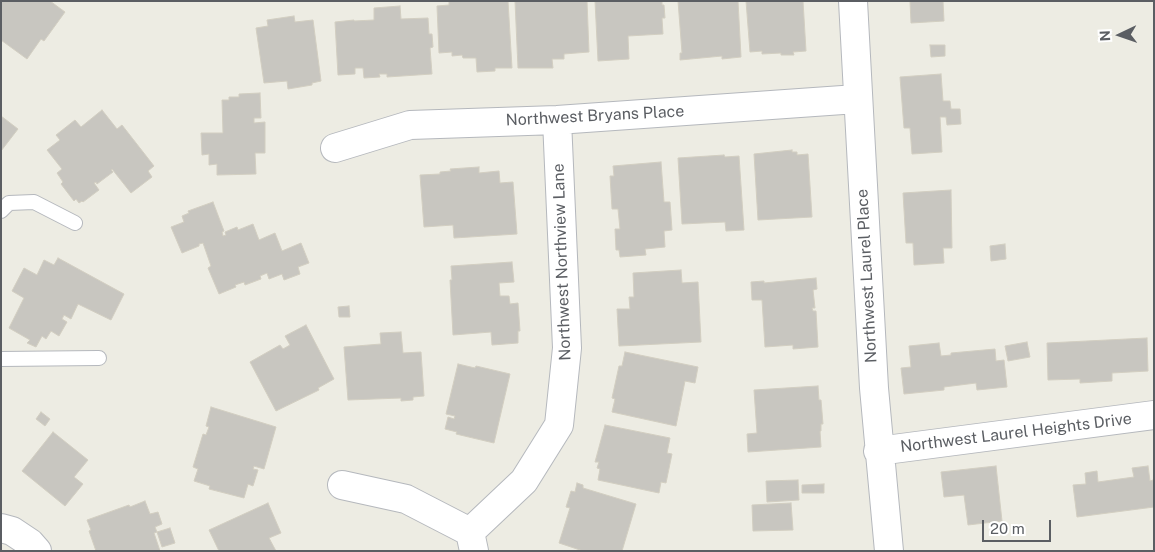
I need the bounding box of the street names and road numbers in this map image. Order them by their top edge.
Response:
street label: Northwest Bryans Place [505,102,685,130]
street label: Northwest Northview Lane [549,163,575,361]
street label: Northwest Laurel Place [853,189,881,363]
street label: Northwest Laurel Heights Drive [899,409,1133,457]

